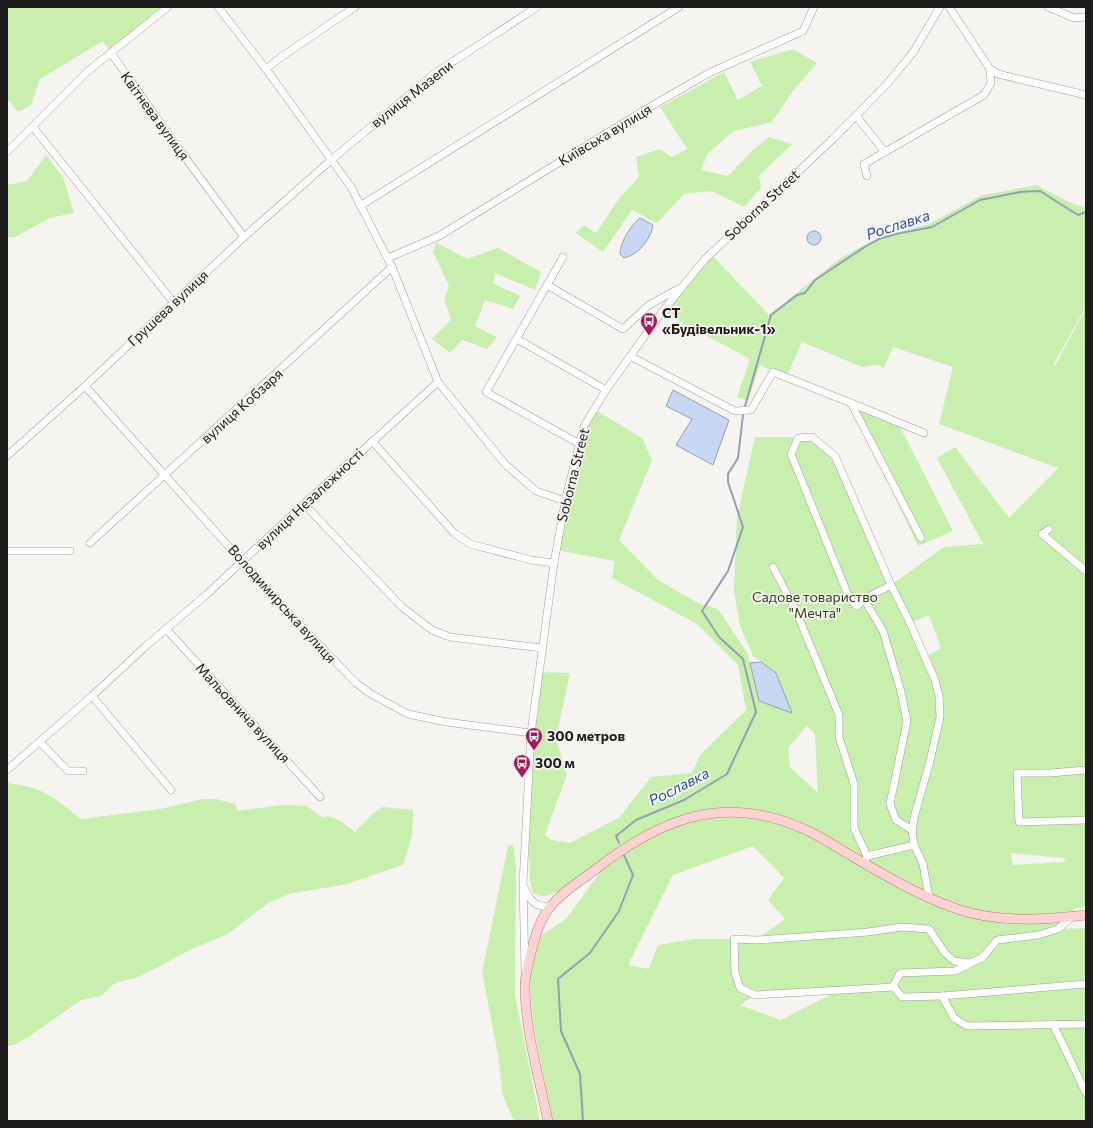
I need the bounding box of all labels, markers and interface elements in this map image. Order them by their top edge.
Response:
street label: вулиця Мазепи [367,56,456,131]
street label: Квітнева вулиця [118,68,193,163]
street label: Київська вулиця [555,100,654,169]
street label: Soborna Street [721,165,803,244]
water label: Рославка [864,205,932,243]
street label: Грушева вулиця [124,266,212,349]
place label: СТ «Будівельник-1» [662,304,776,337]
bus stop icon: СТ «Будівельник-1» [639,311,659,336]
street label: вулиця Кобзаря [197,365,286,447]
street label: Soborna Street [553,426,592,524]
street label: вулиця Незалежності [253,445,367,553]
street label: Володимирська вулиця [225,541,340,666]
park label: Садове товариство "Мечта" [752,588,878,621]
street label: Мальовнича вулиця [193,659,294,766]
bus stop icon: 300 метров [524,726,544,751]
place label: 300 метров [547,727,625,744]
bus stop icon: 300 м [512,753,532,778]
place label: 300 м [535,754,575,771]
water label: Рославка [645,763,712,809]

